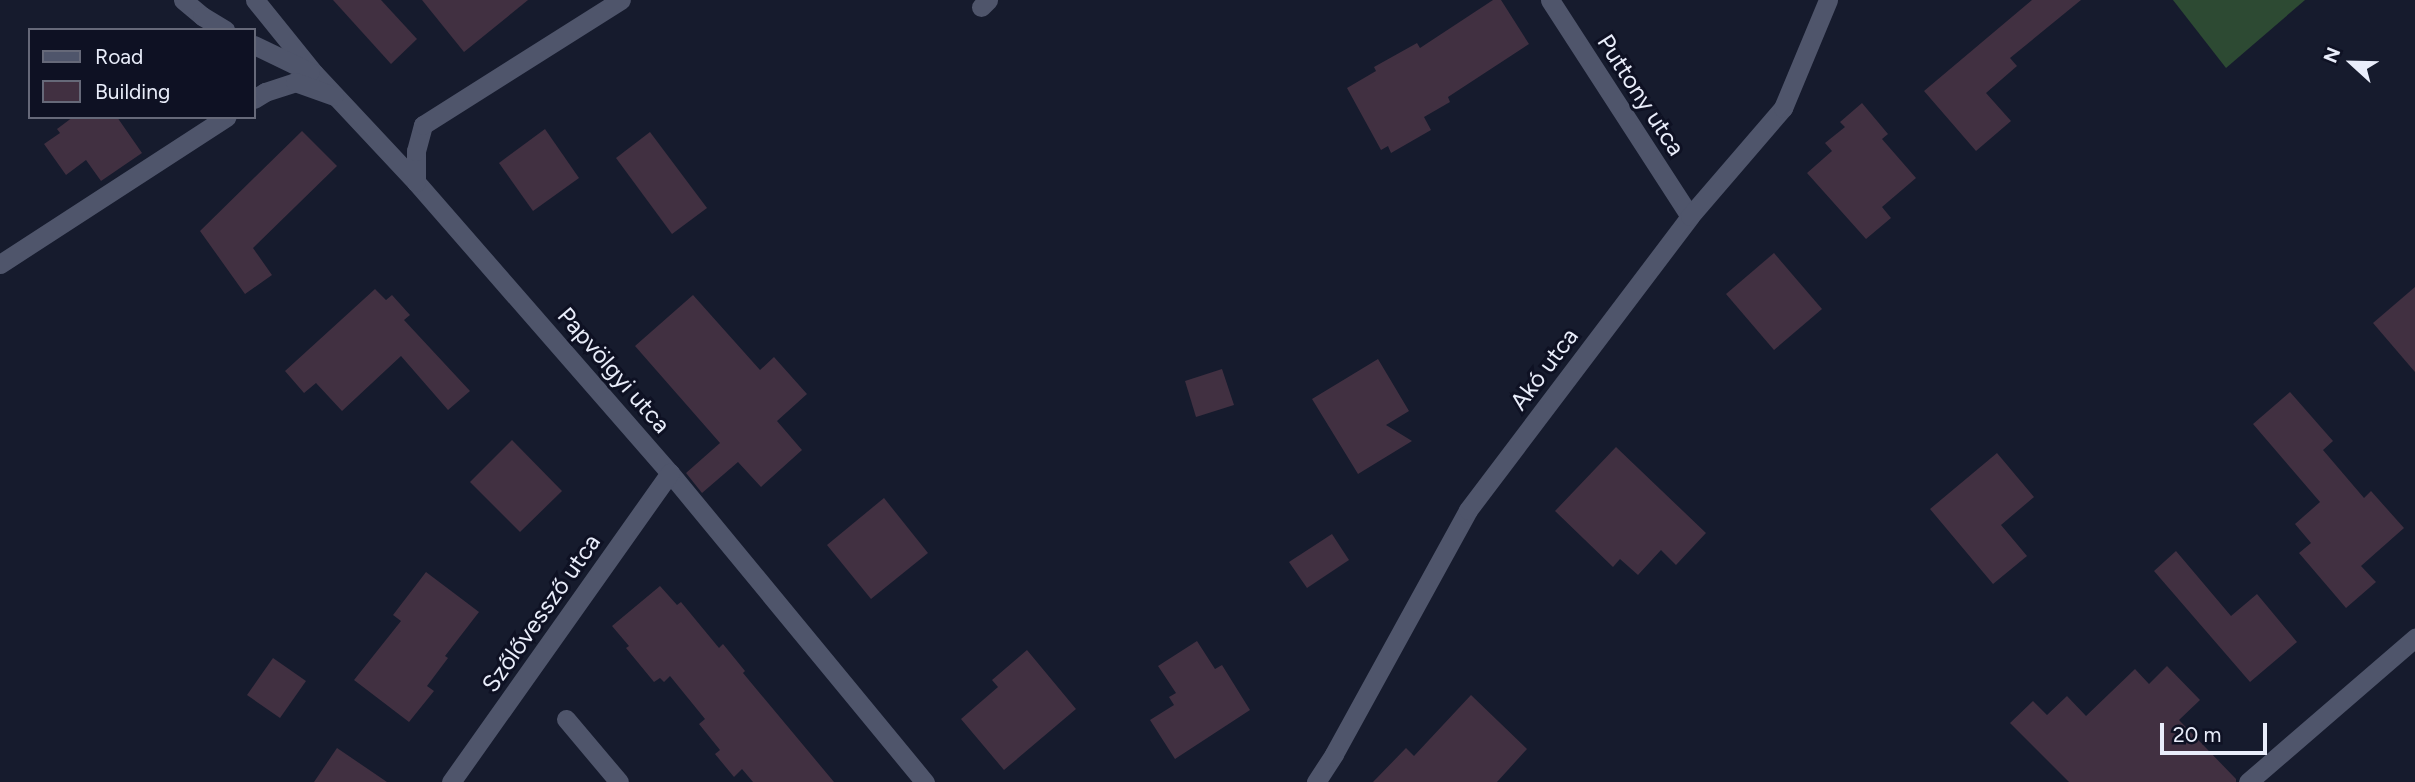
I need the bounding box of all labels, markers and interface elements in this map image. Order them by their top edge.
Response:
legend [28,28,256,119]
north arrow [2317,28,2387,98]
street label: Puttony utca [1591,29,1691,161]
text: Road [95,44,143,69]
text: N [2319,44,2345,66]
text: Building [95,79,170,104]
street label: Papvölgyi utca [552,301,676,439]
street label: Akó utca [1504,322,1584,416]
street label: Szőlővessző utca [476,528,606,698]
scale bar [2163,708,2270,752]
text: 20 m [2173,722,2221,747]

